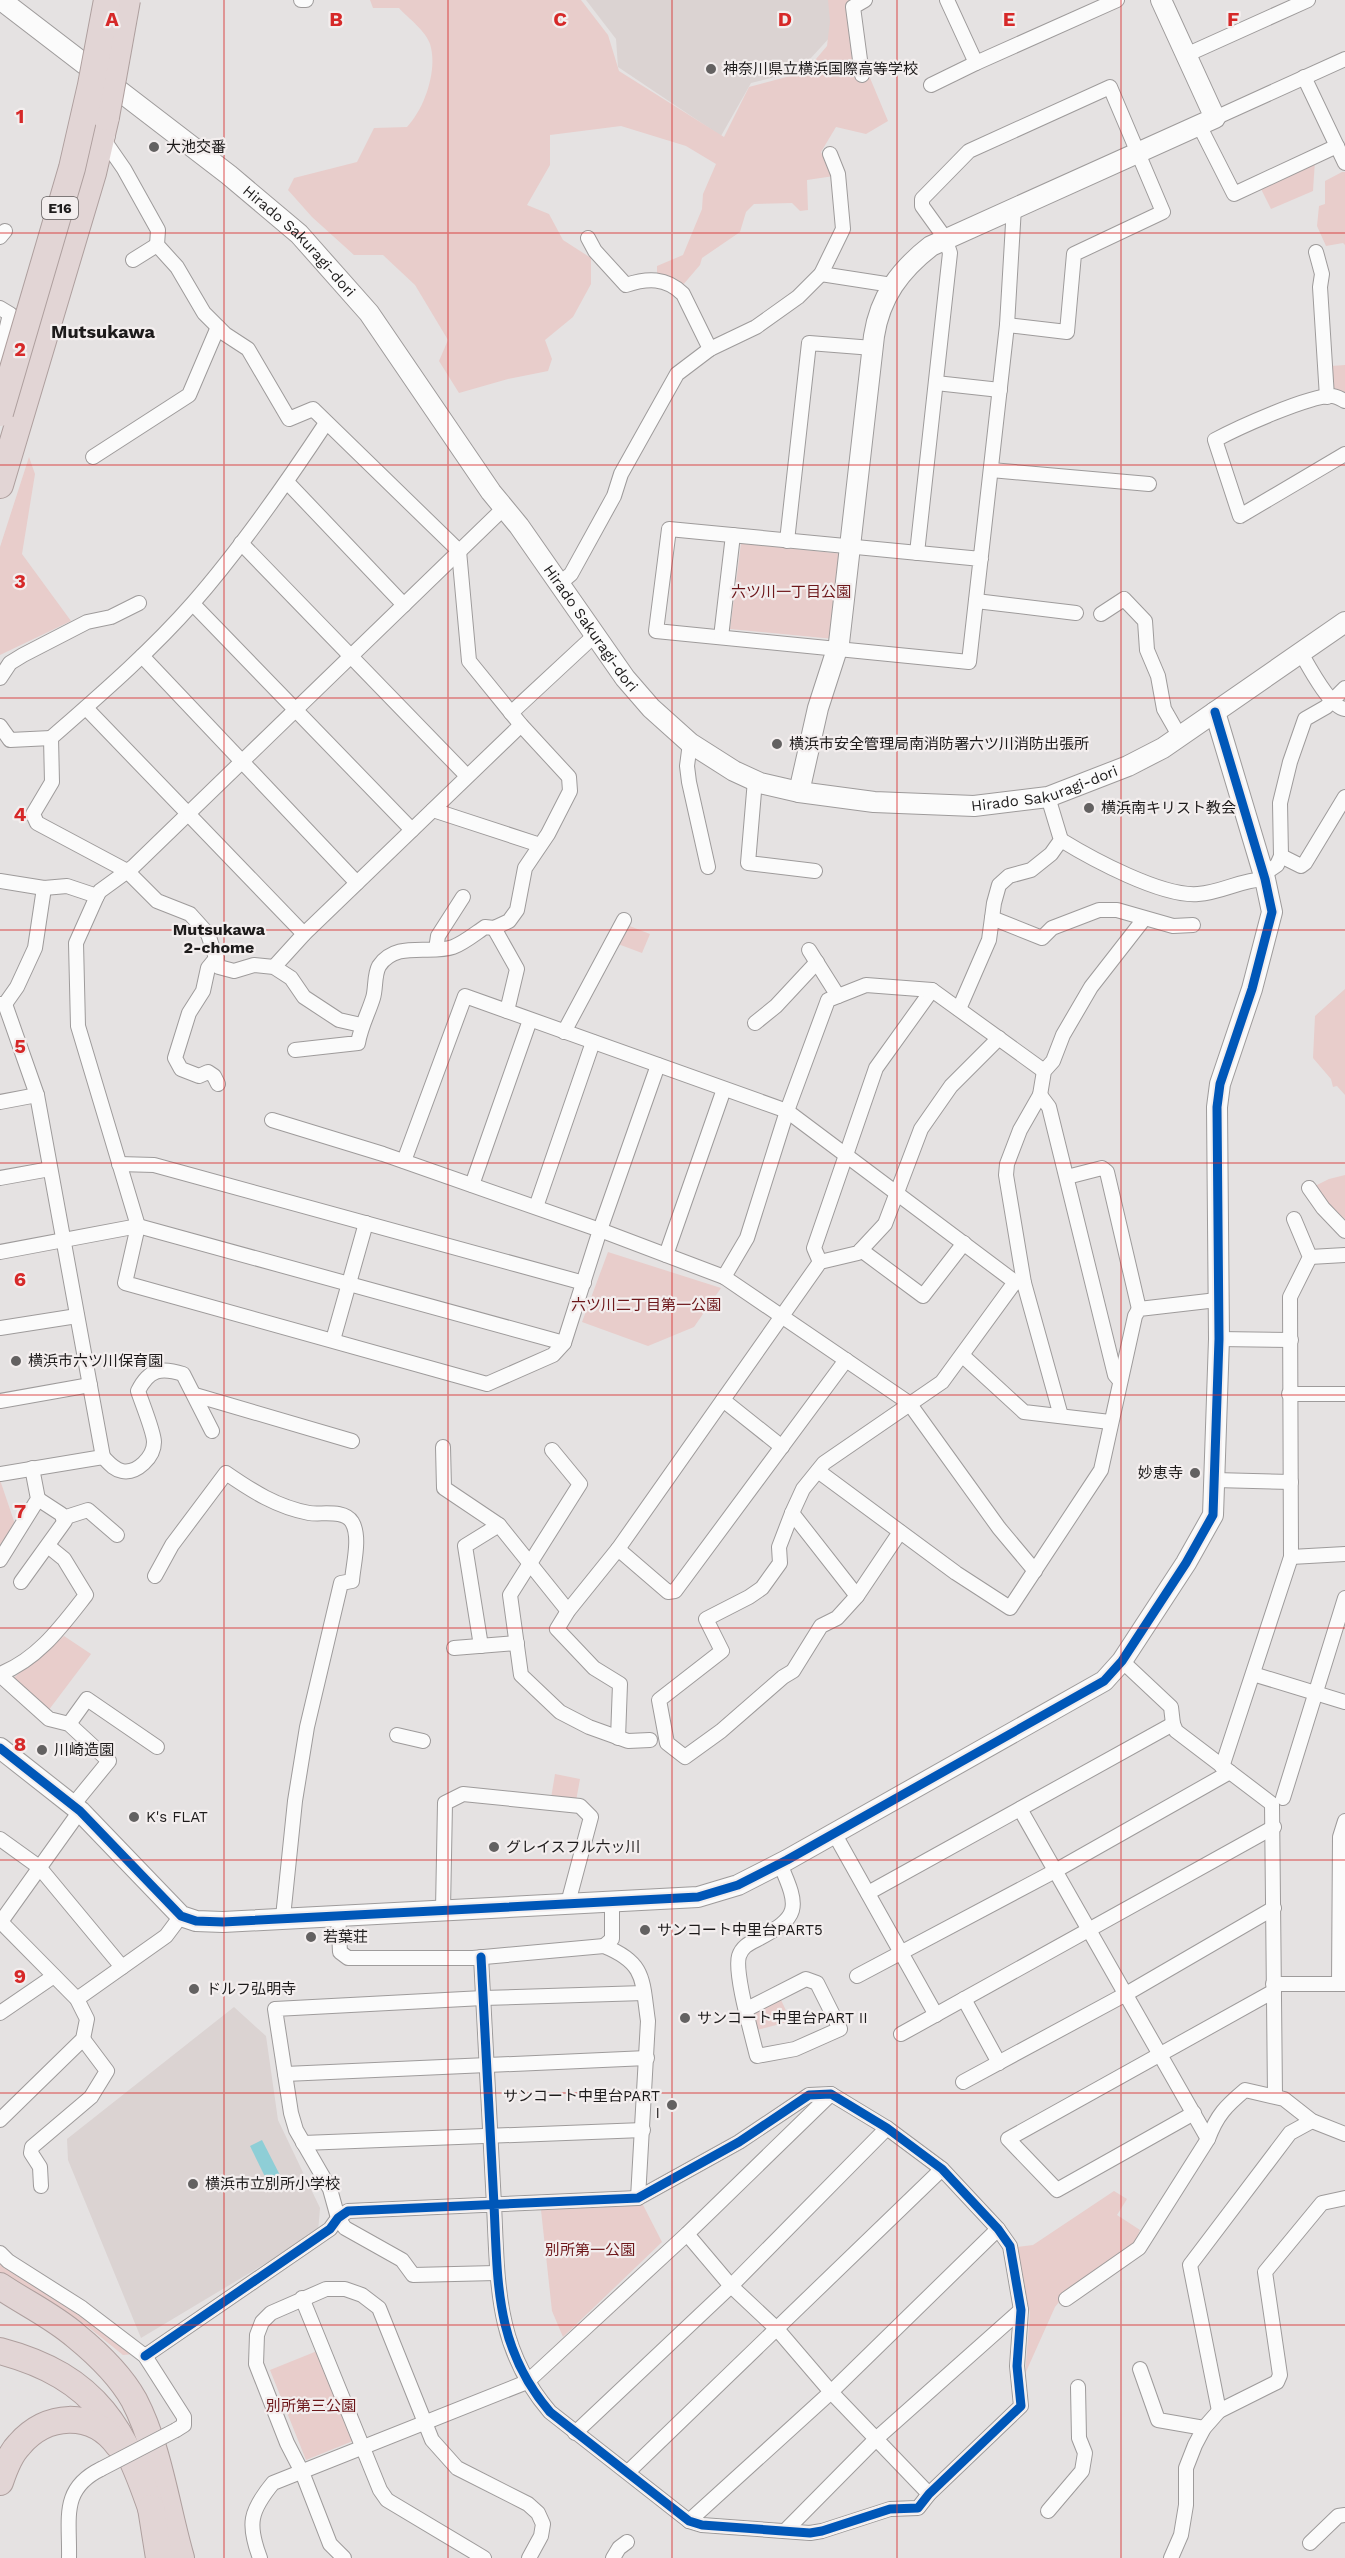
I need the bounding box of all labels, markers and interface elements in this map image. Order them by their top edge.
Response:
text: A [105,7,119,31]
text: B [329,7,343,31]
text: C [553,7,567,31]
text: D [778,7,792,31]
text: E [1003,7,1015,31]
text: F [1227,7,1239,31]
place label: 神奈川県立横浜国際高等学校 [723,60,918,78]
marker: 神奈川県立横浜国際高等学校 [704,62,718,76]
text: 1 [16,104,24,128]
place label: 大池交番 [166,138,226,156]
marker: 大池交番 [147,140,161,154]
street label: Hirado Sakuragi-dori [239,182,359,300]
road number: E16 [42,197,78,219]
district label: Mutsukawa [51,321,155,342]
text: 2 [14,337,26,361]
street label: Hirado Sakuragi-dori [540,561,642,695]
text: 3 [14,569,26,593]
park label: 六ツ川一丁目公園 [731,583,851,601]
place label: 横浜市安全管理局南消防署六ツ川消防出張所 [789,735,1089,753]
marker: 横浜市安全管理局南消防署六ツ川消防出張所 [770,737,784,751]
street label: Hirado Sakuragi-dori [970,762,1120,815]
place label: 横浜南キリスト教会 [1101,799,1236,817]
marker: 横浜南キリスト教会 [1082,801,1096,815]
text: 4 [14,802,27,826]
district label: Mutsukawa 2-chome [173,920,266,957]
text: 5 [14,1034,26,1058]
text: 6 [14,1267,26,1291]
park label: 六ツ川二丁目第一公園 [571,1296,721,1314]
place label: 横浜市六ツ川保育園 [28,1352,163,1370]
marker: 横浜市六ツ川保育園 [9,1354,23,1368]
place label: 妙恵寺 [1138,1464,1183,1482]
marker: 妙恵寺 [1188,1466,1202,1480]
text: 7 [14,1499,26,1523]
text: 8 [14,1732,26,1756]
place label: 川崎造園 [54,1741,114,1759]
marker: 川崎造園 [35,1743,49,1757]
place label: K's FLAT [146,1808,208,1826]
marker: K's FLAT [127,1810,141,1824]
place label: グレイスフル六ッ川 [506,1838,641,1856]
marker: グレイスフル六ッ川 [487,1840,501,1854]
place label: サンコート中里台PART5 [657,1921,823,1939]
marker: サンコート中里台PART5 [638,1923,652,1937]
place label: 若葉荘 [323,1928,368,1946]
marker: 若葉荘 [304,1930,318,1944]
text: 9 [14,1964,26,1988]
place label: ドルフ弘明寺 [206,1980,296,1998]
marker: ドルフ弘明寺 [187,1982,201,1996]
place label: サンコート中里台PART II [697,2009,868,2027]
marker: サンコート中里台PART II [678,2011,692,2025]
place label: サンコート中里台PART I [503,2087,660,2122]
marker: サンコート中里台PART I [665,2098,679,2112]
place label: 横浜市立別所小学校 [205,2175,340,2193]
marker: 横浜市立別所小学校 [186,2177,200,2191]
park label: 別所第一公園 [545,2241,635,2259]
park label: 別所第三公園 [266,2397,356,2415]

